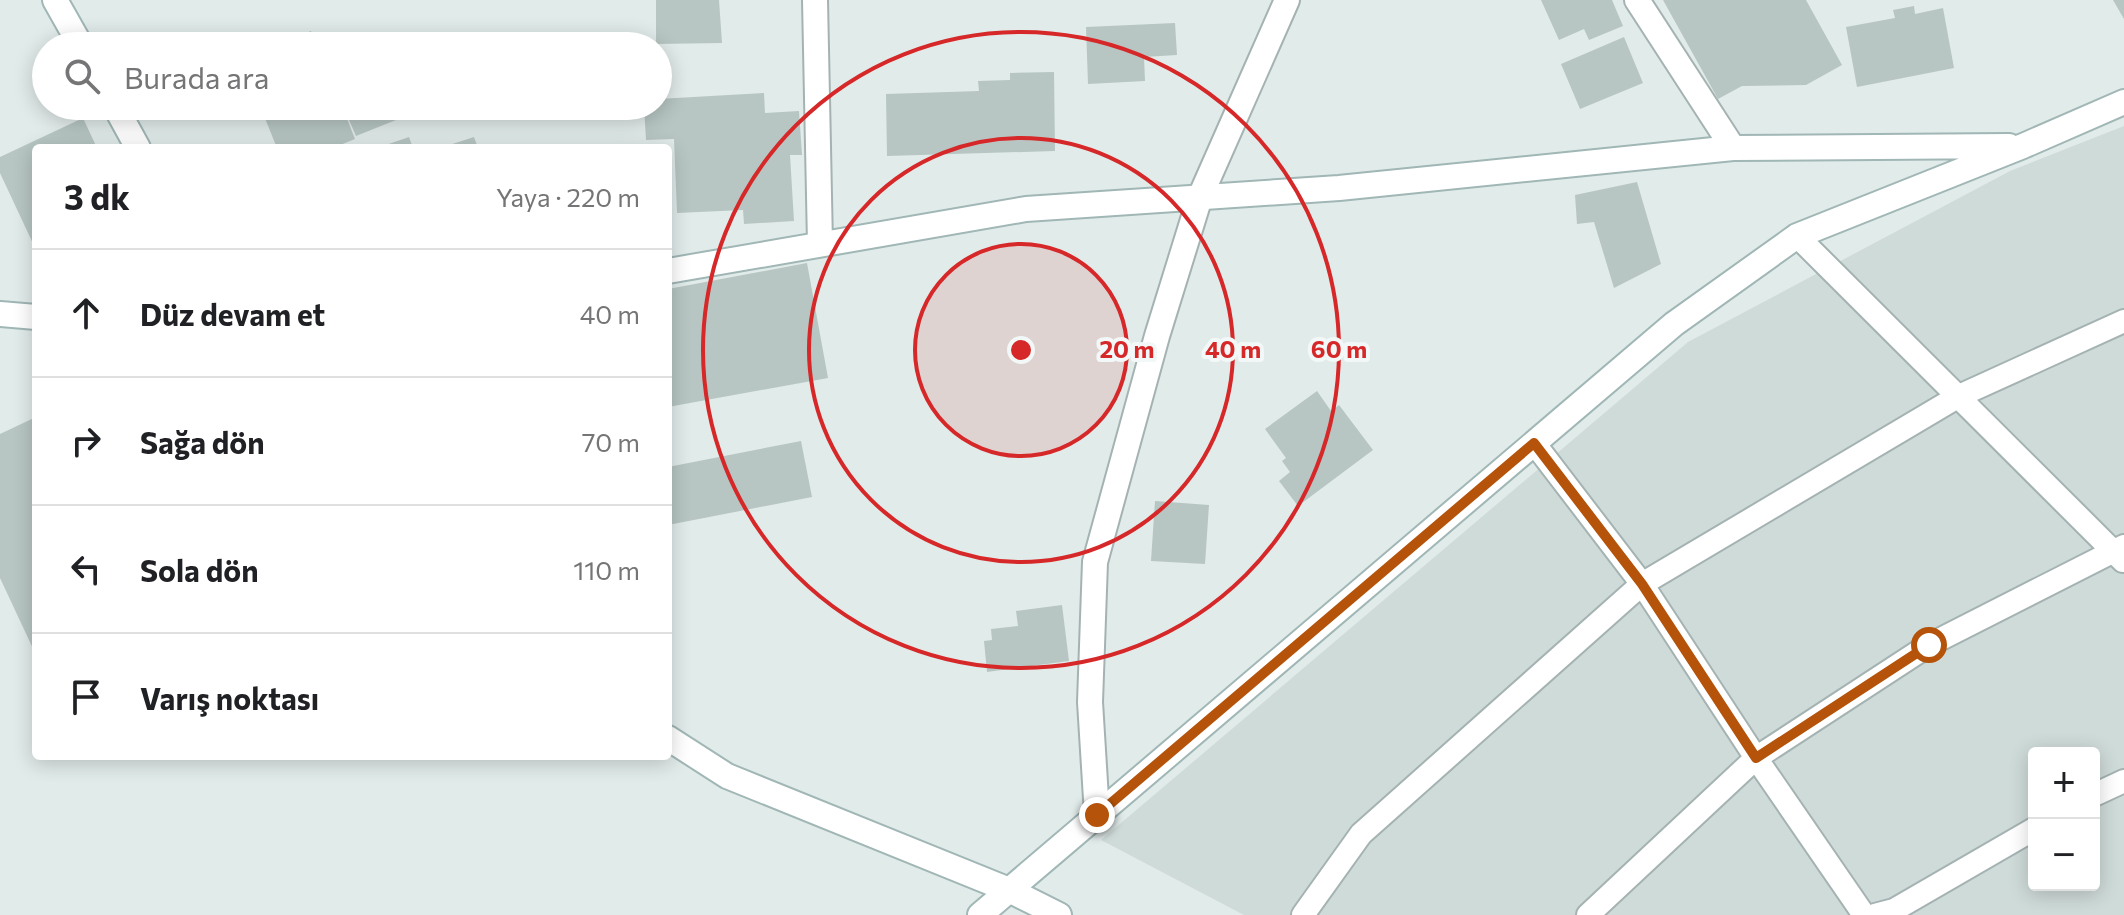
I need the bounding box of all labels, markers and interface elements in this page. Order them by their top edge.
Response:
search box [32,32,672,120]
icon: search [60,54,104,98]
text: Burada ara [124,58,269,95]
text: 3 dk [64,175,130,217]
text: Yaya · 220 m [496,181,640,212]
icon: ahead [64,291,108,335]
text: Düz devam et [140,295,325,332]
text: 40 m [580,298,640,329]
text: 20 m [1100,334,1154,363]
text: 40 m [1205,334,1261,363]
text: 60 m [1311,334,1367,363]
centre of rings [1007,336,1035,364]
icon: right [64,419,108,463]
text: Sağa dön [140,423,265,460]
text: 70 m [582,426,640,457]
icon: left [64,547,108,591]
text: Sola dön [140,551,259,588]
text: 110 m [573,554,640,585]
route start [1911,627,1947,663]
icon: arrive [64,675,108,719]
text: Varış noktası [140,679,319,716]
map controls [2028,747,2100,891]
button: + [2028,747,2100,819]
route end [1079,797,1115,833]
button: − [2028,819,2100,891]

